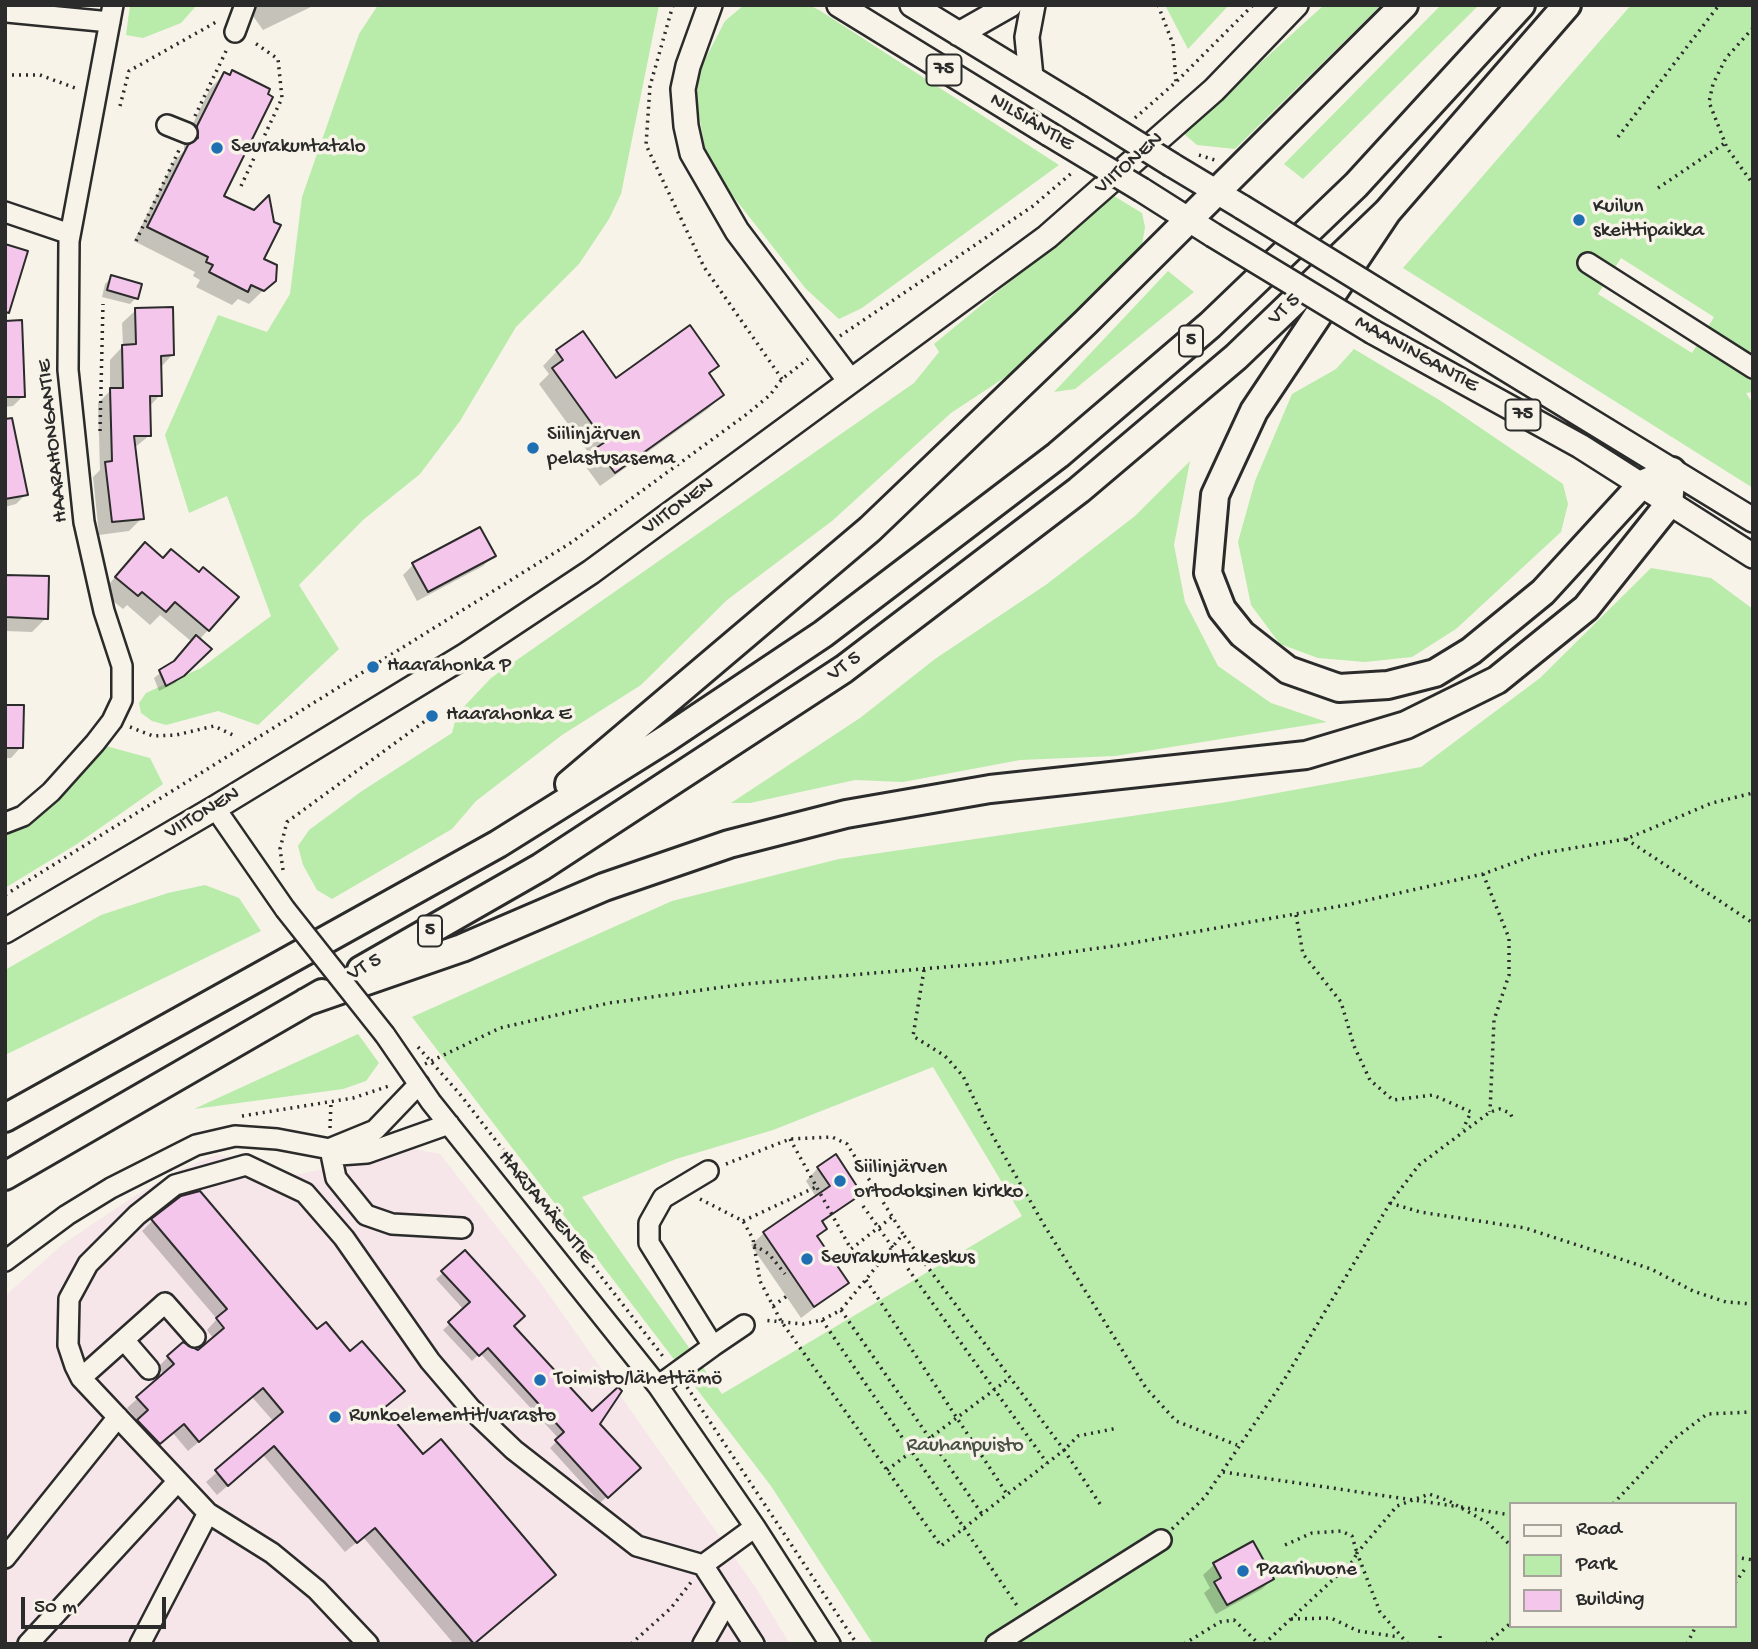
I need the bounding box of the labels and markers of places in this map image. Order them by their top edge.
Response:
place label: Seurakuntatalo [231,135,366,161]
marker: Seurakuntatalo [209,140,225,156]
place label: Kuilun skeittipaikka [1593,195,1704,245]
marker: Kuilun skeittipaikka [1571,212,1587,228]
place label: Siilinjärven pelastusasema [547,423,675,473]
marker: Siilinjärven pelastusasema [525,440,541,456]
place label: Haarahonka P [387,654,511,680]
marker: Haarahonka P [365,659,381,675]
place label: Haarahonka E [446,703,572,729]
marker: Haarahonka E [424,708,440,724]
place label: Siilinjärven ortodoksinen kirkko [854,1156,1023,1206]
marker: Siilinjärven ortodoksinen kirkko [832,1173,848,1189]
place label: Seurakuntakeskus [821,1246,975,1272]
marker: Seurakuntakeskus [799,1251,815,1267]
place label: Toimisto/lähettämö [554,1367,722,1393]
marker: Toimisto/lähettämö [532,1372,548,1388]
place label: Runkoelementit/varasto [349,1404,556,1430]
marker: Runkoelementit/varasto [327,1409,343,1425]
place label: Paarihuone [1257,1558,1357,1584]
marker: Paarihuone [1235,1563,1251,1579]

